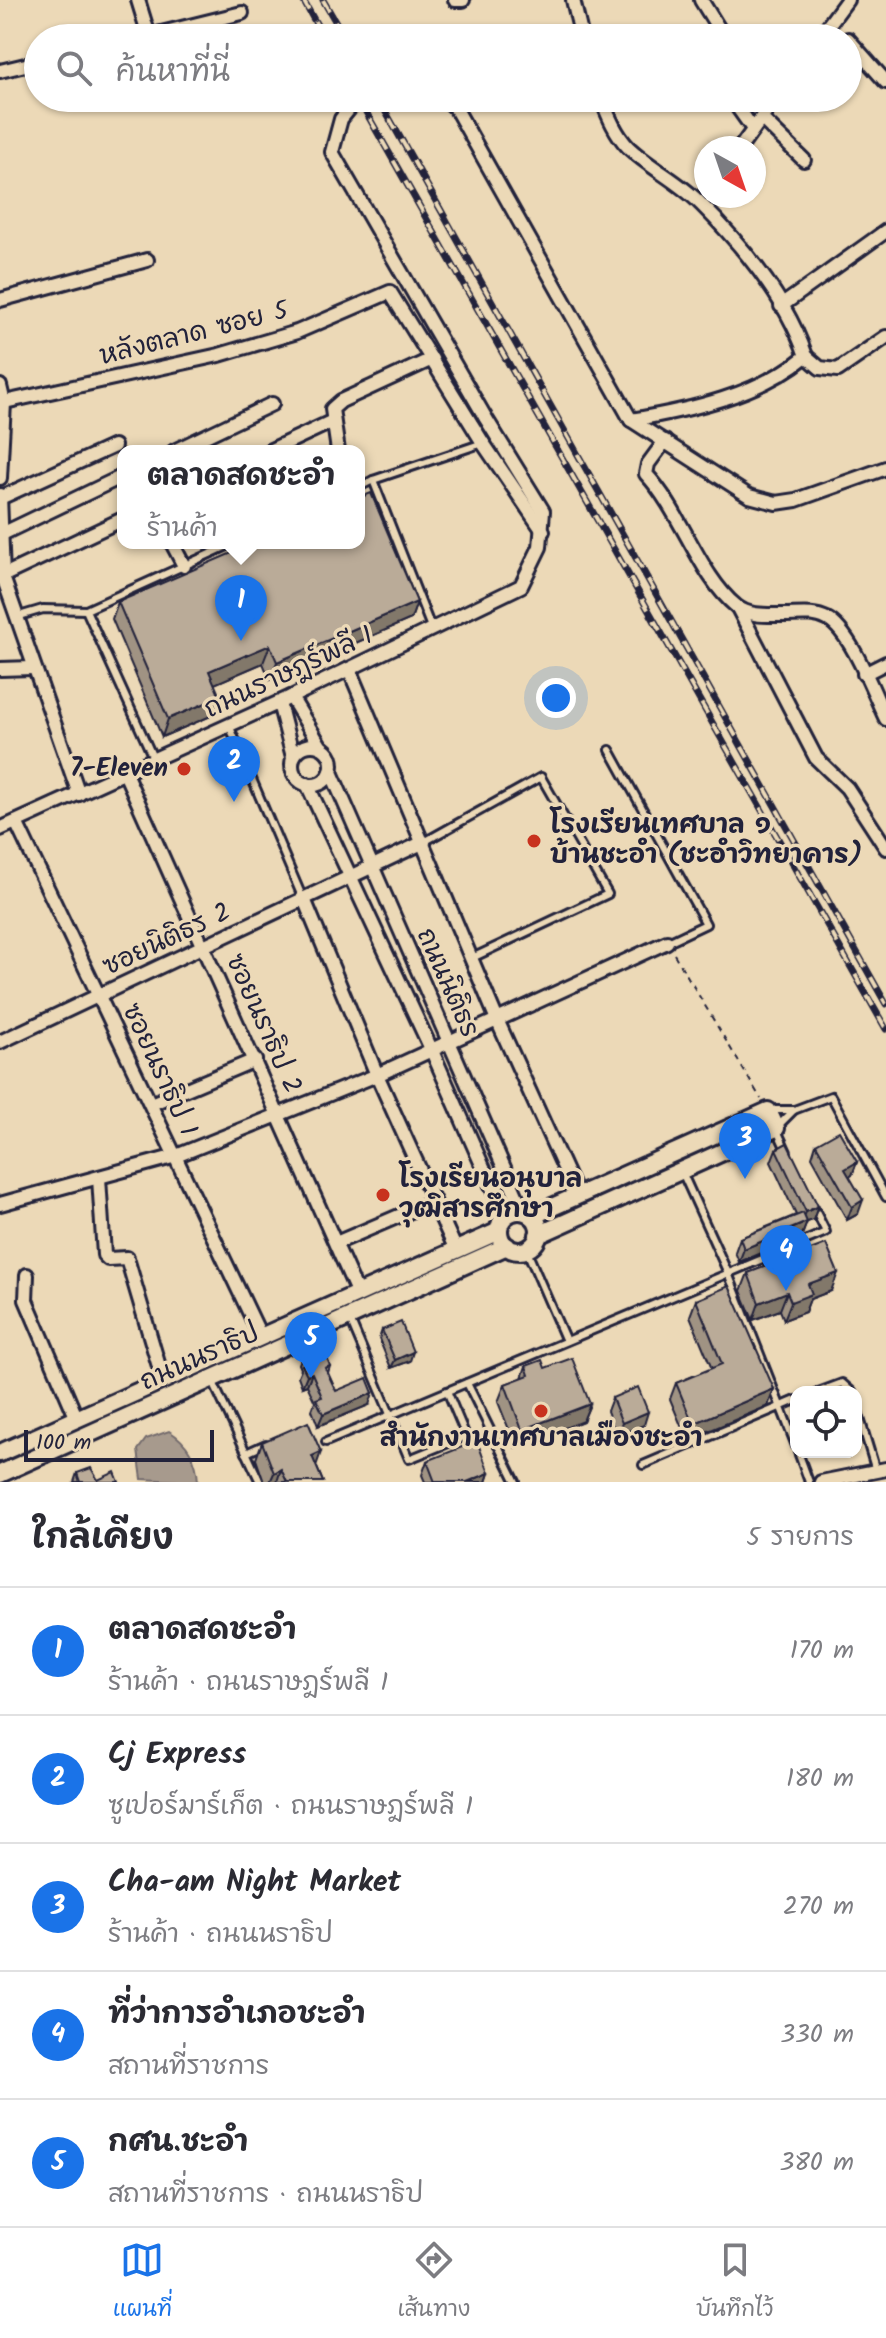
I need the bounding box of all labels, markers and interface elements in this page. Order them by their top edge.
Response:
search box [24,24,862,112]
icon: search [52,46,96,90]
text: ค้นหาที่นี่ [116,49,230,97]
north arrow [694,136,766,208]
street label: หลังตลาด ซอย 5 [95,290,295,378]
popup [117,445,365,549]
text: ตลาดสดชะอำ [147,453,335,501]
text: ร้านค้า [147,508,218,550]
pin: 1 [215,575,267,641]
street label: ถนนราษฎร์พลี 1 [198,615,380,731]
your location [536,678,576,718]
pin: 2 [208,736,260,802]
place label: 7-Eleven [70,748,168,790]
marker: 7-Eleven [175,760,193,778]
place label: โรงเรียนเทศบาล ๑ บ้านชะอำ (ชะอำวิทยาคาร) [549,805,863,877]
marker: โรงเรียนเทศบาล ๑ บ้านชะอำ (ชะอำวิทยาคาร) [525,832,543,850]
street label: ซอยนิติธร 2 [96,892,238,988]
street label: ถนนนิติธร [404,921,490,1045]
street label: ซอยนราธิป 2 [213,947,313,1101]
street label: ซอยนราธิป 1 [110,997,208,1143]
pin: 3 [719,1113,771,1179]
place label: โรงเรียนอนุบาล วุฒิสารศึกษา [398,1159,582,1231]
marker: โรงเรียนอนุบาล วุฒิสารศึกษา [374,1186,392,1204]
pin: 4 [760,1225,812,1291]
pin: 5 [285,1312,337,1378]
street label: ถนนนราธิป [133,1313,267,1403]
map controls [790,1386,862,1458]
button: locate [790,1386,862,1458]
marker: สํานักงานเทศบาลเมืองชะอำ [532,1402,550,1420]
place label: สํานักงานเทศบาลเมืองชะอำ [380,1418,702,1460]
scale bar [24,1426,214,1462]
text: 100 m [36,1426,91,1461]
text: ใกล้เคียง [32,1512,174,1566]
text: 5 รายการ [746,1517,854,1559]
text: ตลาดสดชะอำ [108,1607,296,1655]
text: 1 [54,1630,62,1672]
text: 170 m [790,1630,854,1672]
text: ร้านค้า · ถนนราษฎร์พลี 1 [108,1662,388,1704]
text: Cj Express [108,1731,246,1779]
text: 2 [50,1758,66,1800]
text: 180 m [786,1758,854,1800]
text: ซูเปอร์มาร์เก็ต · ถนนราษฎร์พลี 1 [108,1786,473,1828]
text: Cha-am Night Market [108,1859,401,1907]
text: 3 [51,1886,65,1928]
text: 270 m [783,1886,854,1928]
text: ร้านค้า · ถนนนราธิป [108,1914,333,1956]
text: ที่ว่าการอำเภอชะอำ [108,1991,365,2039]
text: 4 [51,2014,65,2056]
text: 330 m [780,2014,854,2056]
text: สถานที่ราชการ [108,2046,269,2088]
text: กศน.ชะอำ [108,2119,248,2167]
text: 5 [51,2142,65,2184]
text: 380 m [779,2142,854,2184]
text: สถานที่ราชการ · ถนนนราธิป [108,2174,423,2216]
tab: แผนที่ [113,2238,172,2328]
tab: เส้นทาง [398,2238,470,2328]
tab: บันทึกไว้ [696,2238,773,2328]

